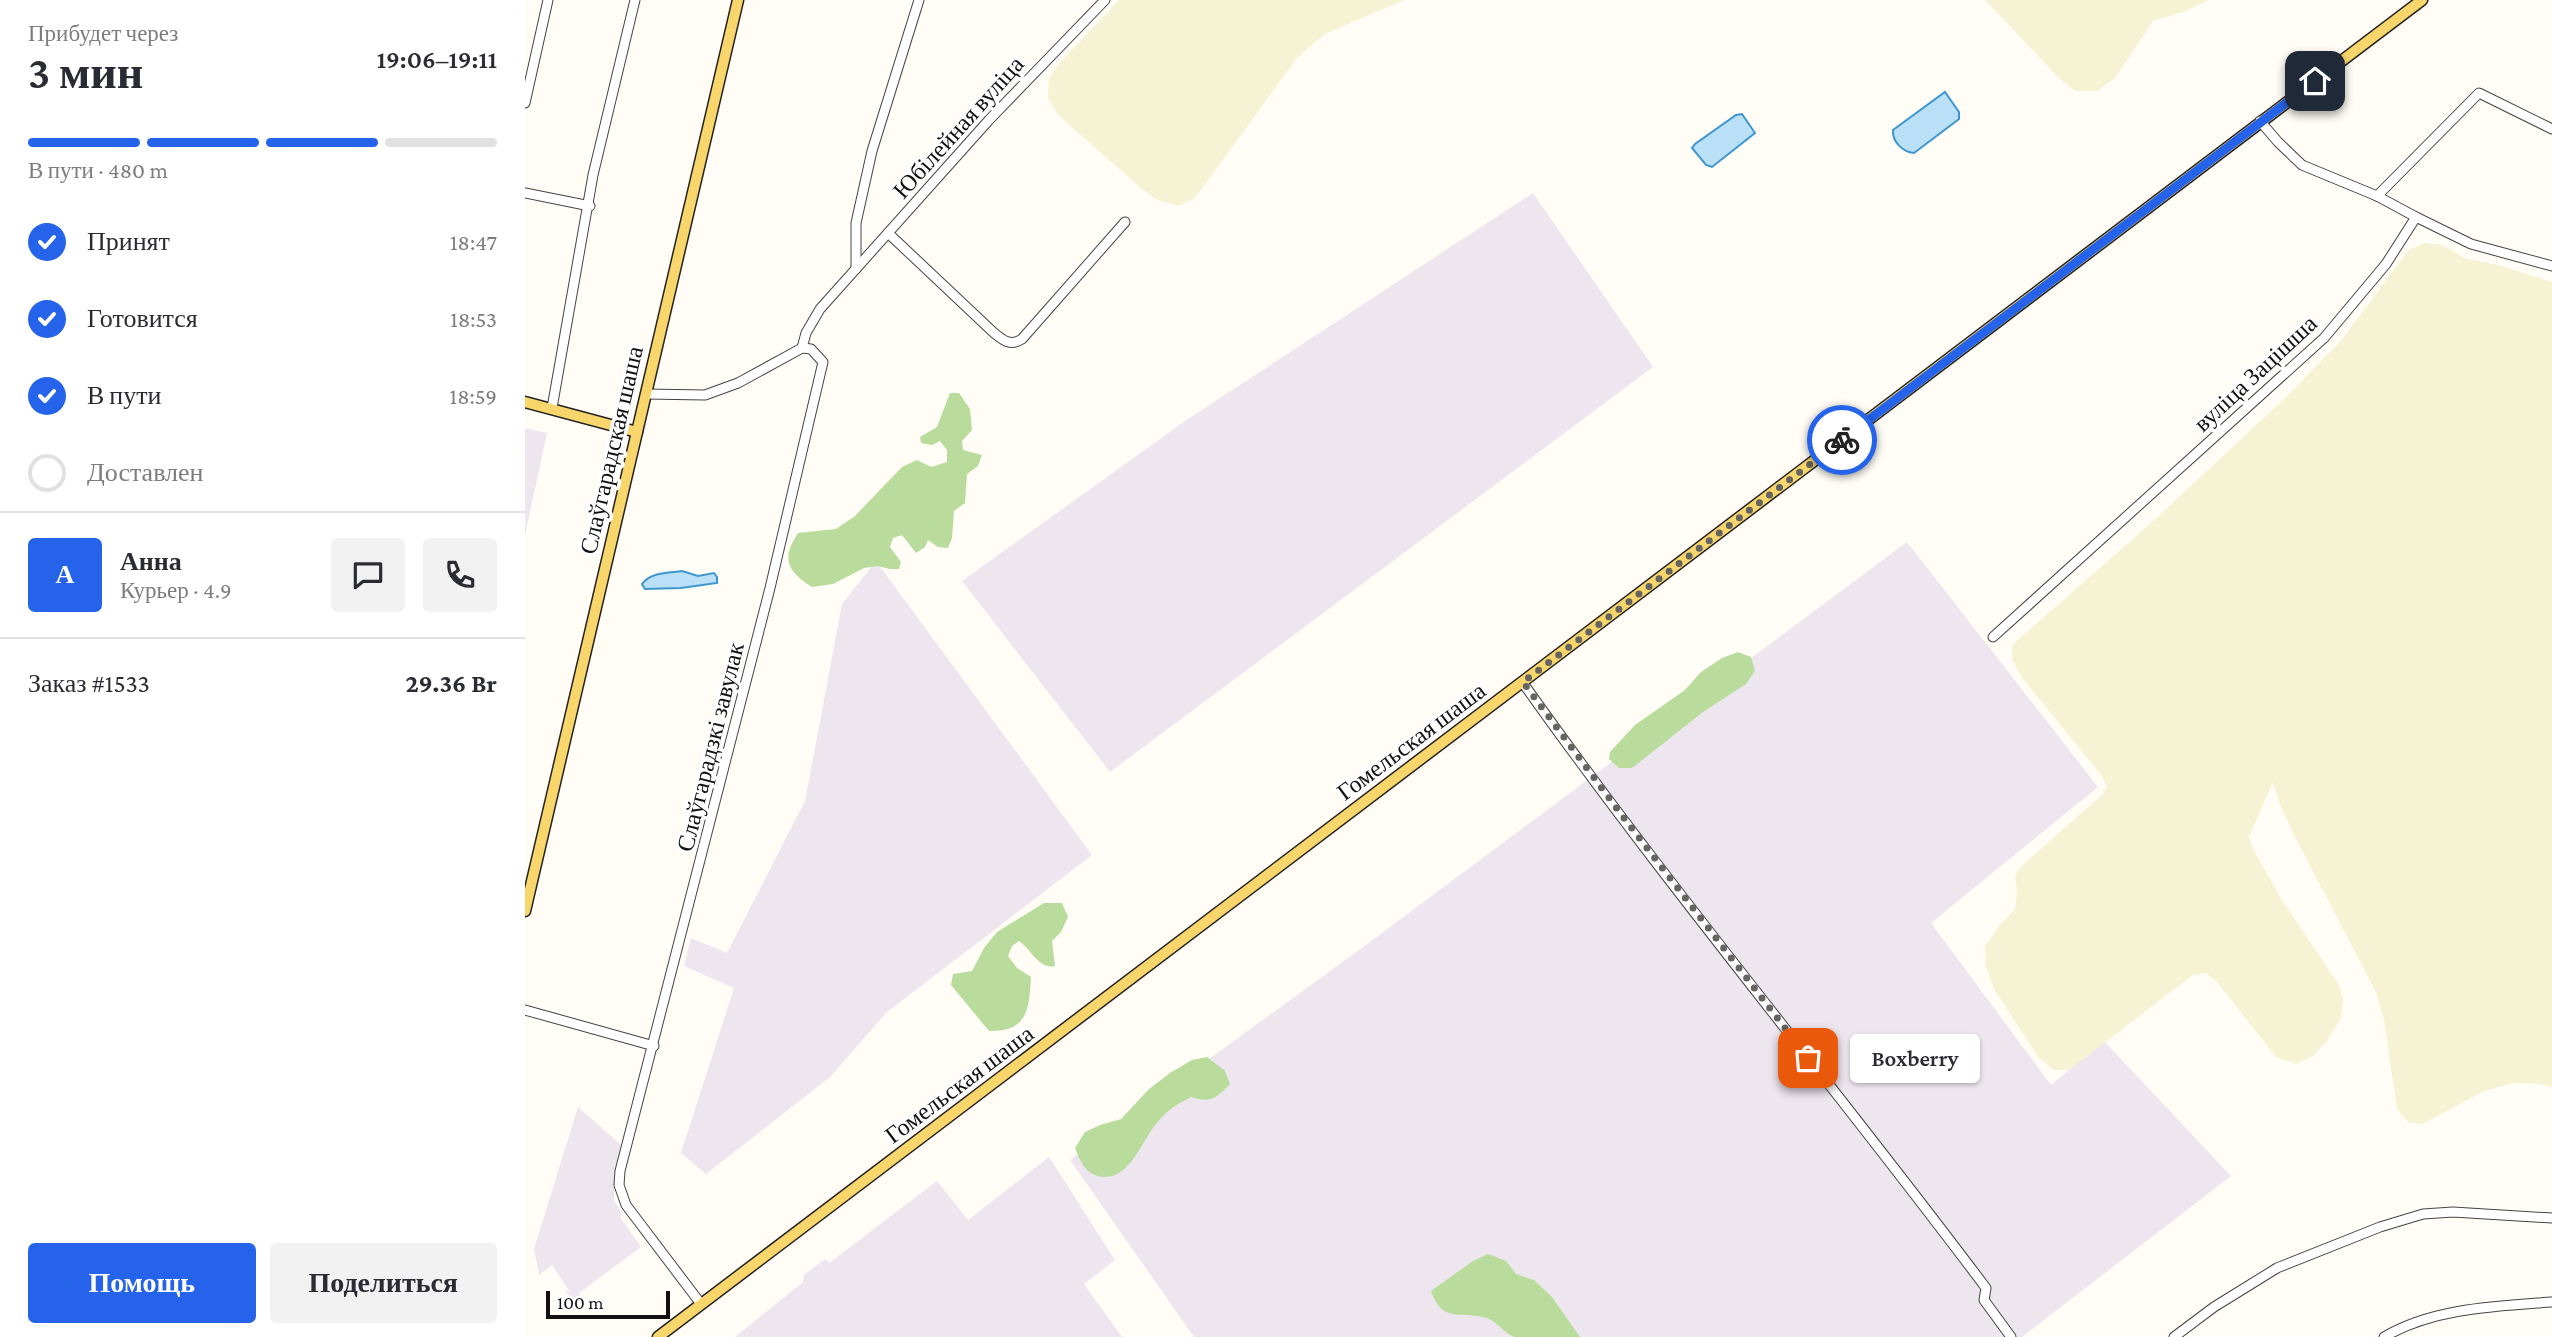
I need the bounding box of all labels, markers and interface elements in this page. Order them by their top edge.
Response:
text: Прибудет через [28,20,178,46]
text: 19:06–19:11 [377,45,497,74]
text: 3 мин [28,47,143,98]
street label: Юбілейная вуліца [887,50,1029,204]
pin [2285,51,2345,111]
icon: home [2296,62,2334,100]
text: В пути · 480 m [28,157,168,183]
icon: check [28,223,66,261]
text: Принят [87,227,170,256]
text: 18:47 [450,229,497,255]
icon: check [28,300,66,338]
text: Готовится [87,304,198,333]
text: 18:53 [450,306,497,332]
street label: вуліца Зацішша [2188,309,2322,437]
street label: Слаўгарадская шаша [574,343,648,557]
icon: check [28,377,66,415]
text: В пути [87,381,161,410]
text: 18:59 [450,383,497,409]
courier [1807,405,1877,475]
icon: bike [1823,421,1861,459]
text: Доставлен [87,458,204,487]
button: chat [331,538,405,612]
button: phone [423,538,497,612]
text: Анна [120,547,182,576]
text: А [56,560,74,589]
text: Курьер · 4.9 [120,577,232,603]
street label: Слаўгарадзкі завулак [671,639,749,854]
text: Заказ #1533 [28,669,150,698]
text: 29.36 Br [405,669,497,698]
street label: Гомельская шаша [1332,676,1491,805]
street label: Гомельская шаша [880,1019,1039,1148]
pin [1778,1028,1838,1088]
callout: Boxberry [1850,1034,1979,1082]
icon: bag [1789,1039,1827,1077]
text: Boxberry [1871,1045,1959,1071]
button: Помощь [28,1243,256,1323]
button: Поделиться [270,1243,497,1323]
scale bar [546,1288,670,1320]
text: 100 m [557,1292,604,1313]

